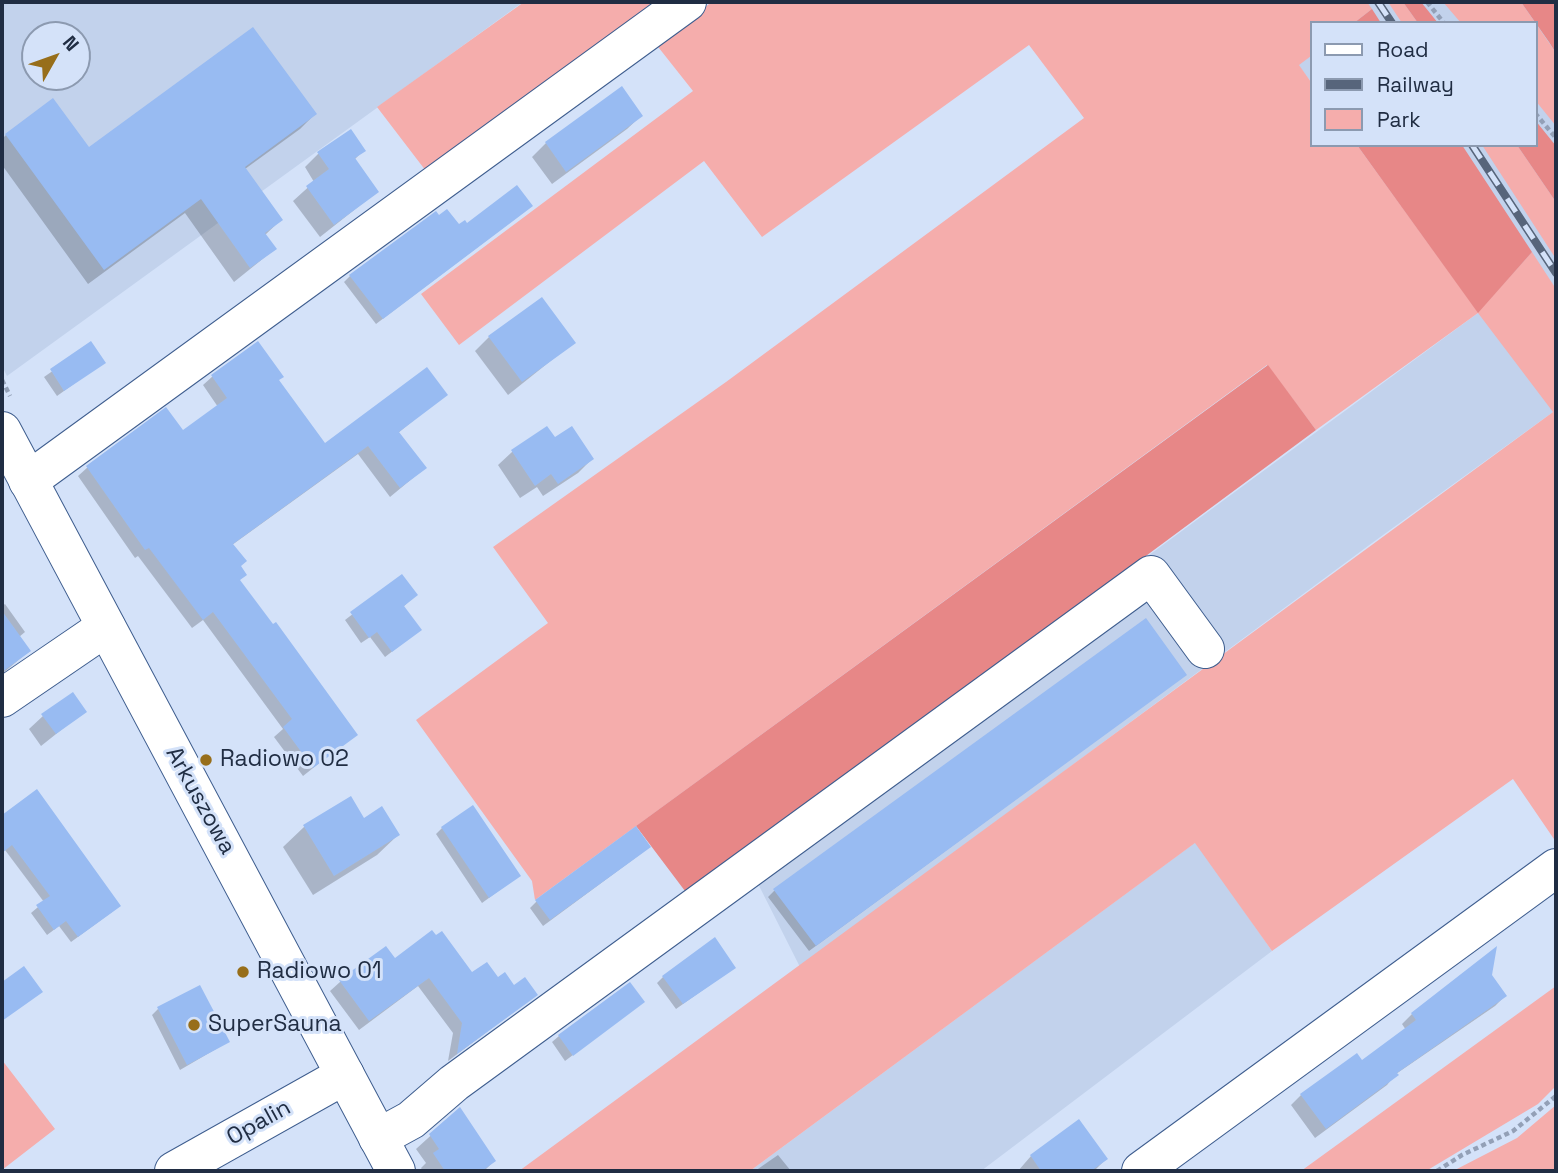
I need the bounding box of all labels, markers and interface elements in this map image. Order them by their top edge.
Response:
north arrow [21,21,91,91]
legend [1310,21,1537,147]
text: N [57,31,85,56]
text: Road [1377,36,1429,63]
text: Railway [1377,71,1454,98]
text: Park [1377,106,1421,133]
street label: Arkuszowa [159,742,241,860]
place label: Radiowo 02 [220,746,349,774]
marker: Radiowo 02 [198,752,214,768]
place label: Radiowo 01 [257,958,382,986]
marker: Radiowo 01 [235,964,251,980]
place label: SuperSauna [208,1011,342,1039]
marker: SuperSauna [186,1017,202,1033]
street label: Opalin [222,1094,296,1152]

